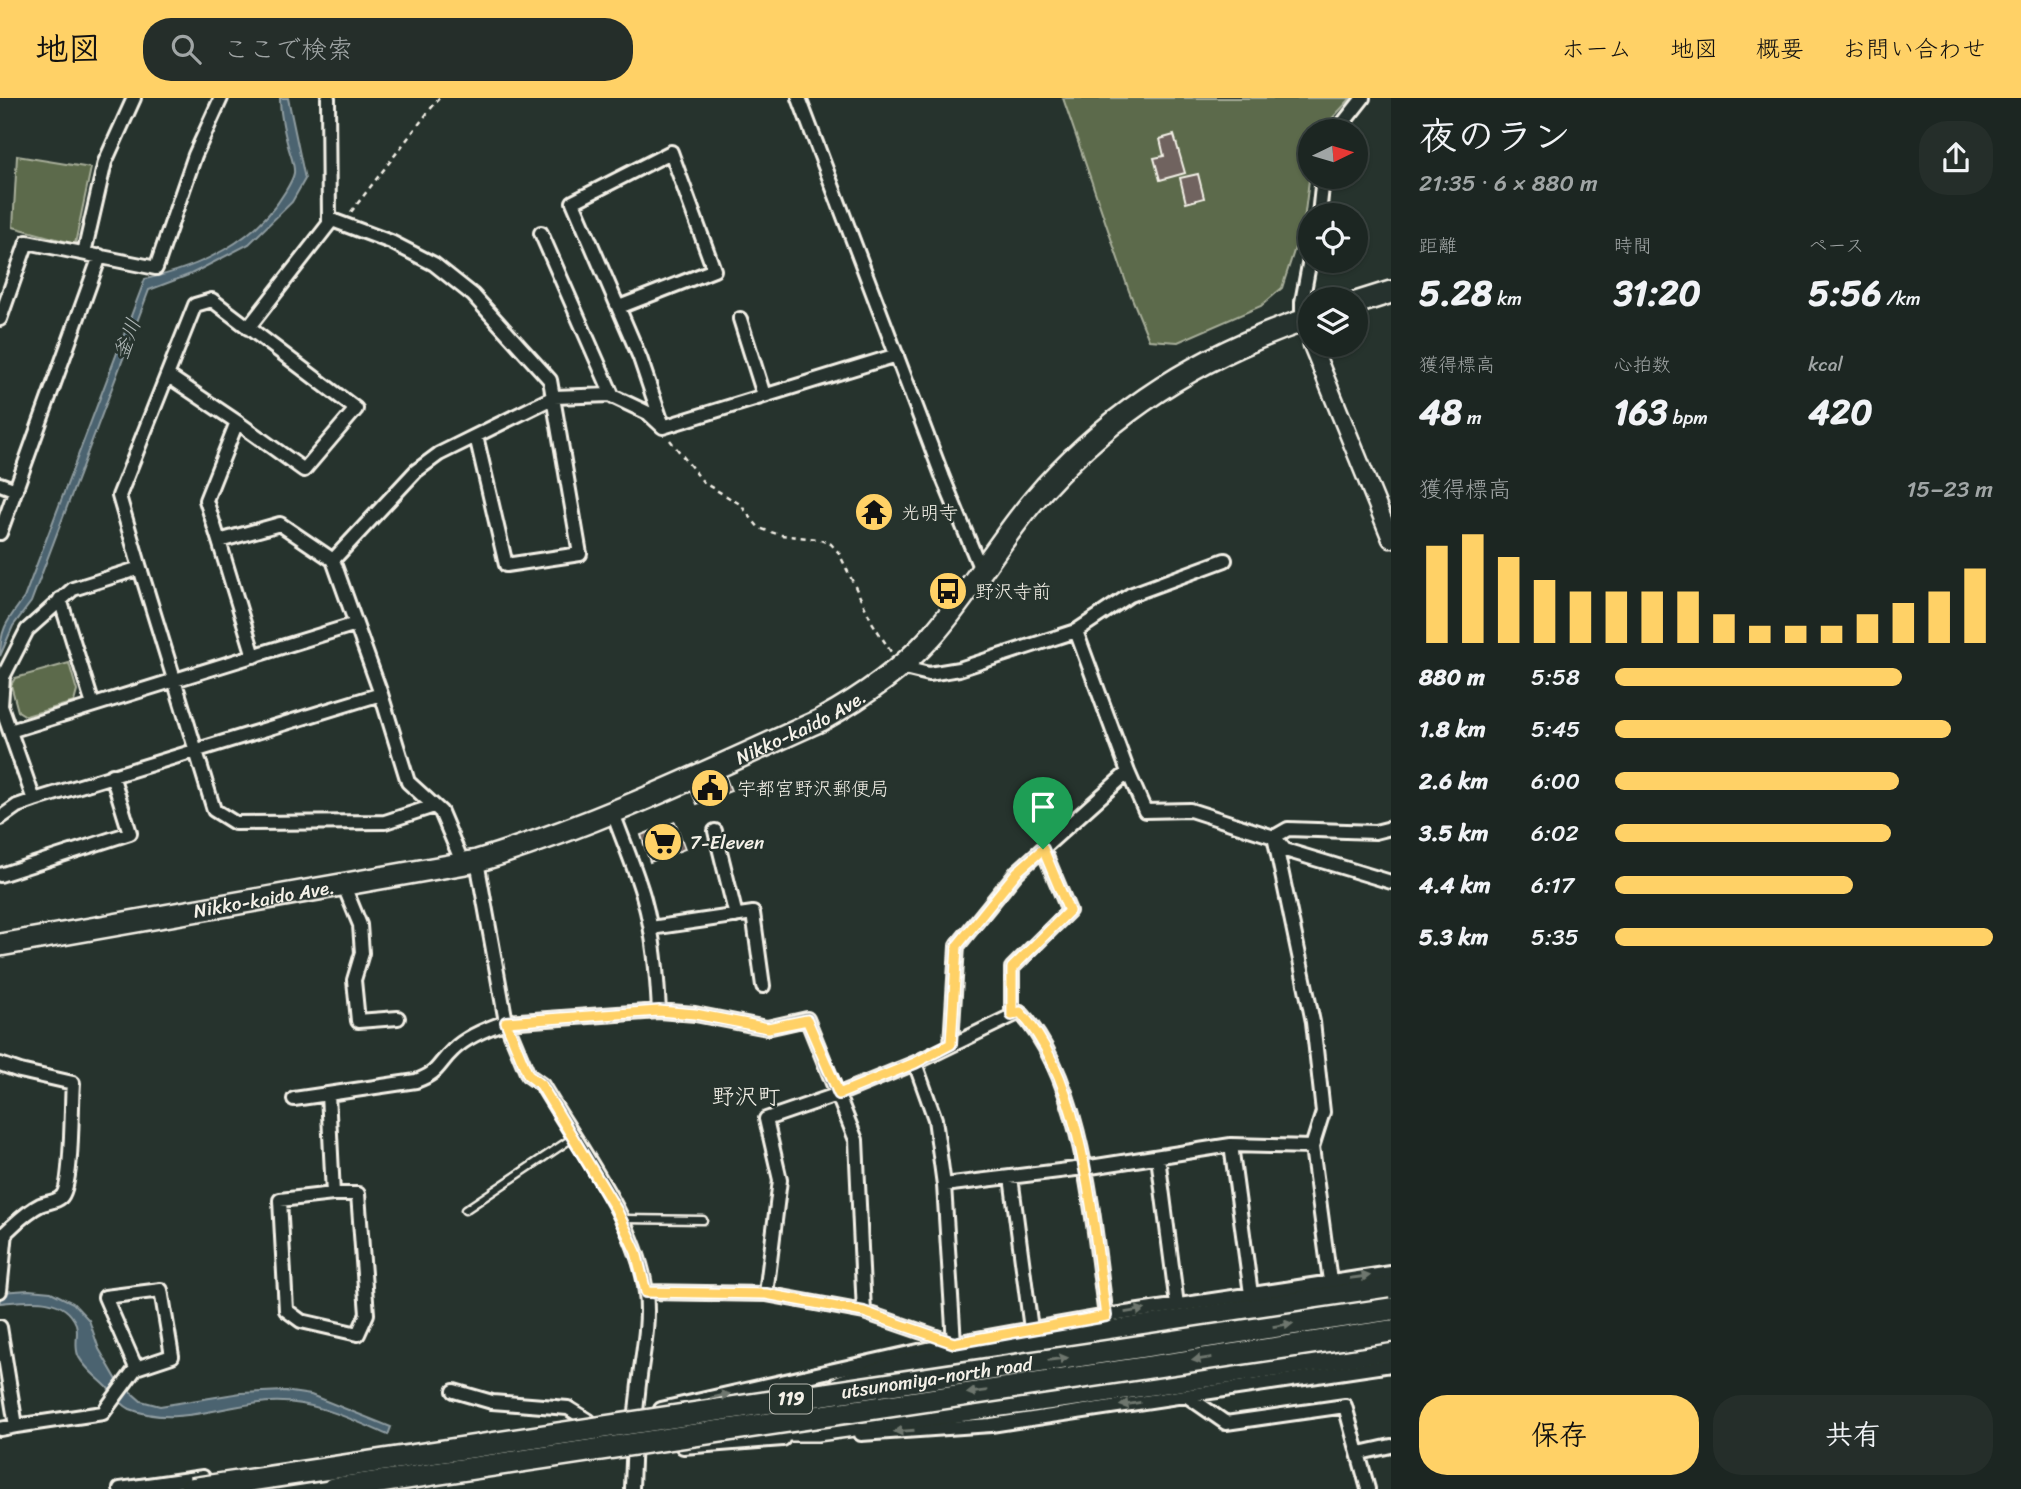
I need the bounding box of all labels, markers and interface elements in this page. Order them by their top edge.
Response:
search box [143,18,633,81]
text: 地図 [35,20,101,78]
text: ここで検索 [223,26,353,72]
text: ホーム [1561,28,1632,70]
text: 地図 [1670,28,1718,70]
text: 概要 [1756,28,1804,70]
text: お問い合わせ [1842,28,1986,70]
icon: search [167,30,205,68]
text: 夜のラン [1419,103,1571,170]
north arrow [1298,119,1368,189]
map controls [1298,119,1368,357]
button: share [1919,121,1993,195]
text: 21:35 · 6 × 880 m [1419,163,1598,204]
button: locate [1298,203,1368,273]
text: 距離 [1419,229,1457,262]
text: 時間 [1614,229,1652,262]
text: ペース [1808,229,1864,262]
text: 5.28 [1419,262,1492,324]
text: 31:20 [1614,262,1701,324]
text: 5:56 [1808,262,1882,324]
text: km [1492,282,1522,315]
text: /km [1882,282,1921,315]
button: layers [1298,287,1368,357]
water label: 釜川 [102,313,152,365]
text: 獲得標高 [1419,348,1495,381]
text: 心拍数 [1614,348,1671,381]
text: kcal [1808,348,1843,381]
text: 48 [1419,381,1462,443]
text: 163 [1614,381,1668,443]
text: 420 [1808,381,1873,443]
text: m [1462,401,1482,434]
text: bpm [1668,401,1708,434]
text: 獲得標高 [1419,469,1511,510]
text: 15–23 m [1906,469,1993,510]
temple icon: 光明寺 [853,491,895,533]
place label: 光明寺 [901,496,958,529]
bus stop icon: 野沢寺前 [927,570,969,612]
place label: 野沢寺前 [975,575,1051,608]
text: 880 m [1419,657,1485,698]
text: 5:58 [1531,657,1580,698]
street label: Nikko-kaido Ave. [730,681,873,774]
text: 1.8 km [1419,709,1486,750]
text: 5:45 [1531,709,1580,750]
text: 2.6 km [1419,761,1488,802]
text: 6:00 [1531,761,1580,802]
public building icon: 宇都宮野沢郵便局 [689,767,731,809]
place label: 宇都宮野沢郵便局 [737,772,889,805]
pin [1013,777,1073,849]
icon: arrive [1024,788,1062,826]
text: 3.5 km [1419,813,1488,854]
text: 6:02 [1531,813,1579,854]
supermarket icon: 7-Eleven [642,821,684,863]
place label: 7-Eleven [690,826,764,859]
text: 4.4 km [1419,865,1491,906]
text: 6:17 [1531,865,1574,906]
street label: Nikko-kaido Ave. [191,870,337,928]
text: 5.3 km [1419,917,1488,958]
text: 5:35 [1531,917,1579,958]
district label: 野沢町 [712,1076,781,1117]
one-way arrow [1349,1272,1371,1283]
one-way arrow [1124,1305,1146,1316]
one-way arrow [1272,1319,1294,1330]
street label: utsunomiya-north road [839,1347,1036,1408]
one-way arrow [1047,1353,1069,1364]
one-way arrow [1191,1354,1213,1365]
road number: 119 [770,1384,812,1414]
one-way arrow [966,1387,988,1398]
one-way arrow [709,1390,731,1401]
button: 保存 [1419,1395,1699,1475]
button: 共有 [1713,1395,1993,1475]
one-way arrow [1119,1399,1141,1410]
one-way arrow [893,1426,915,1437]

